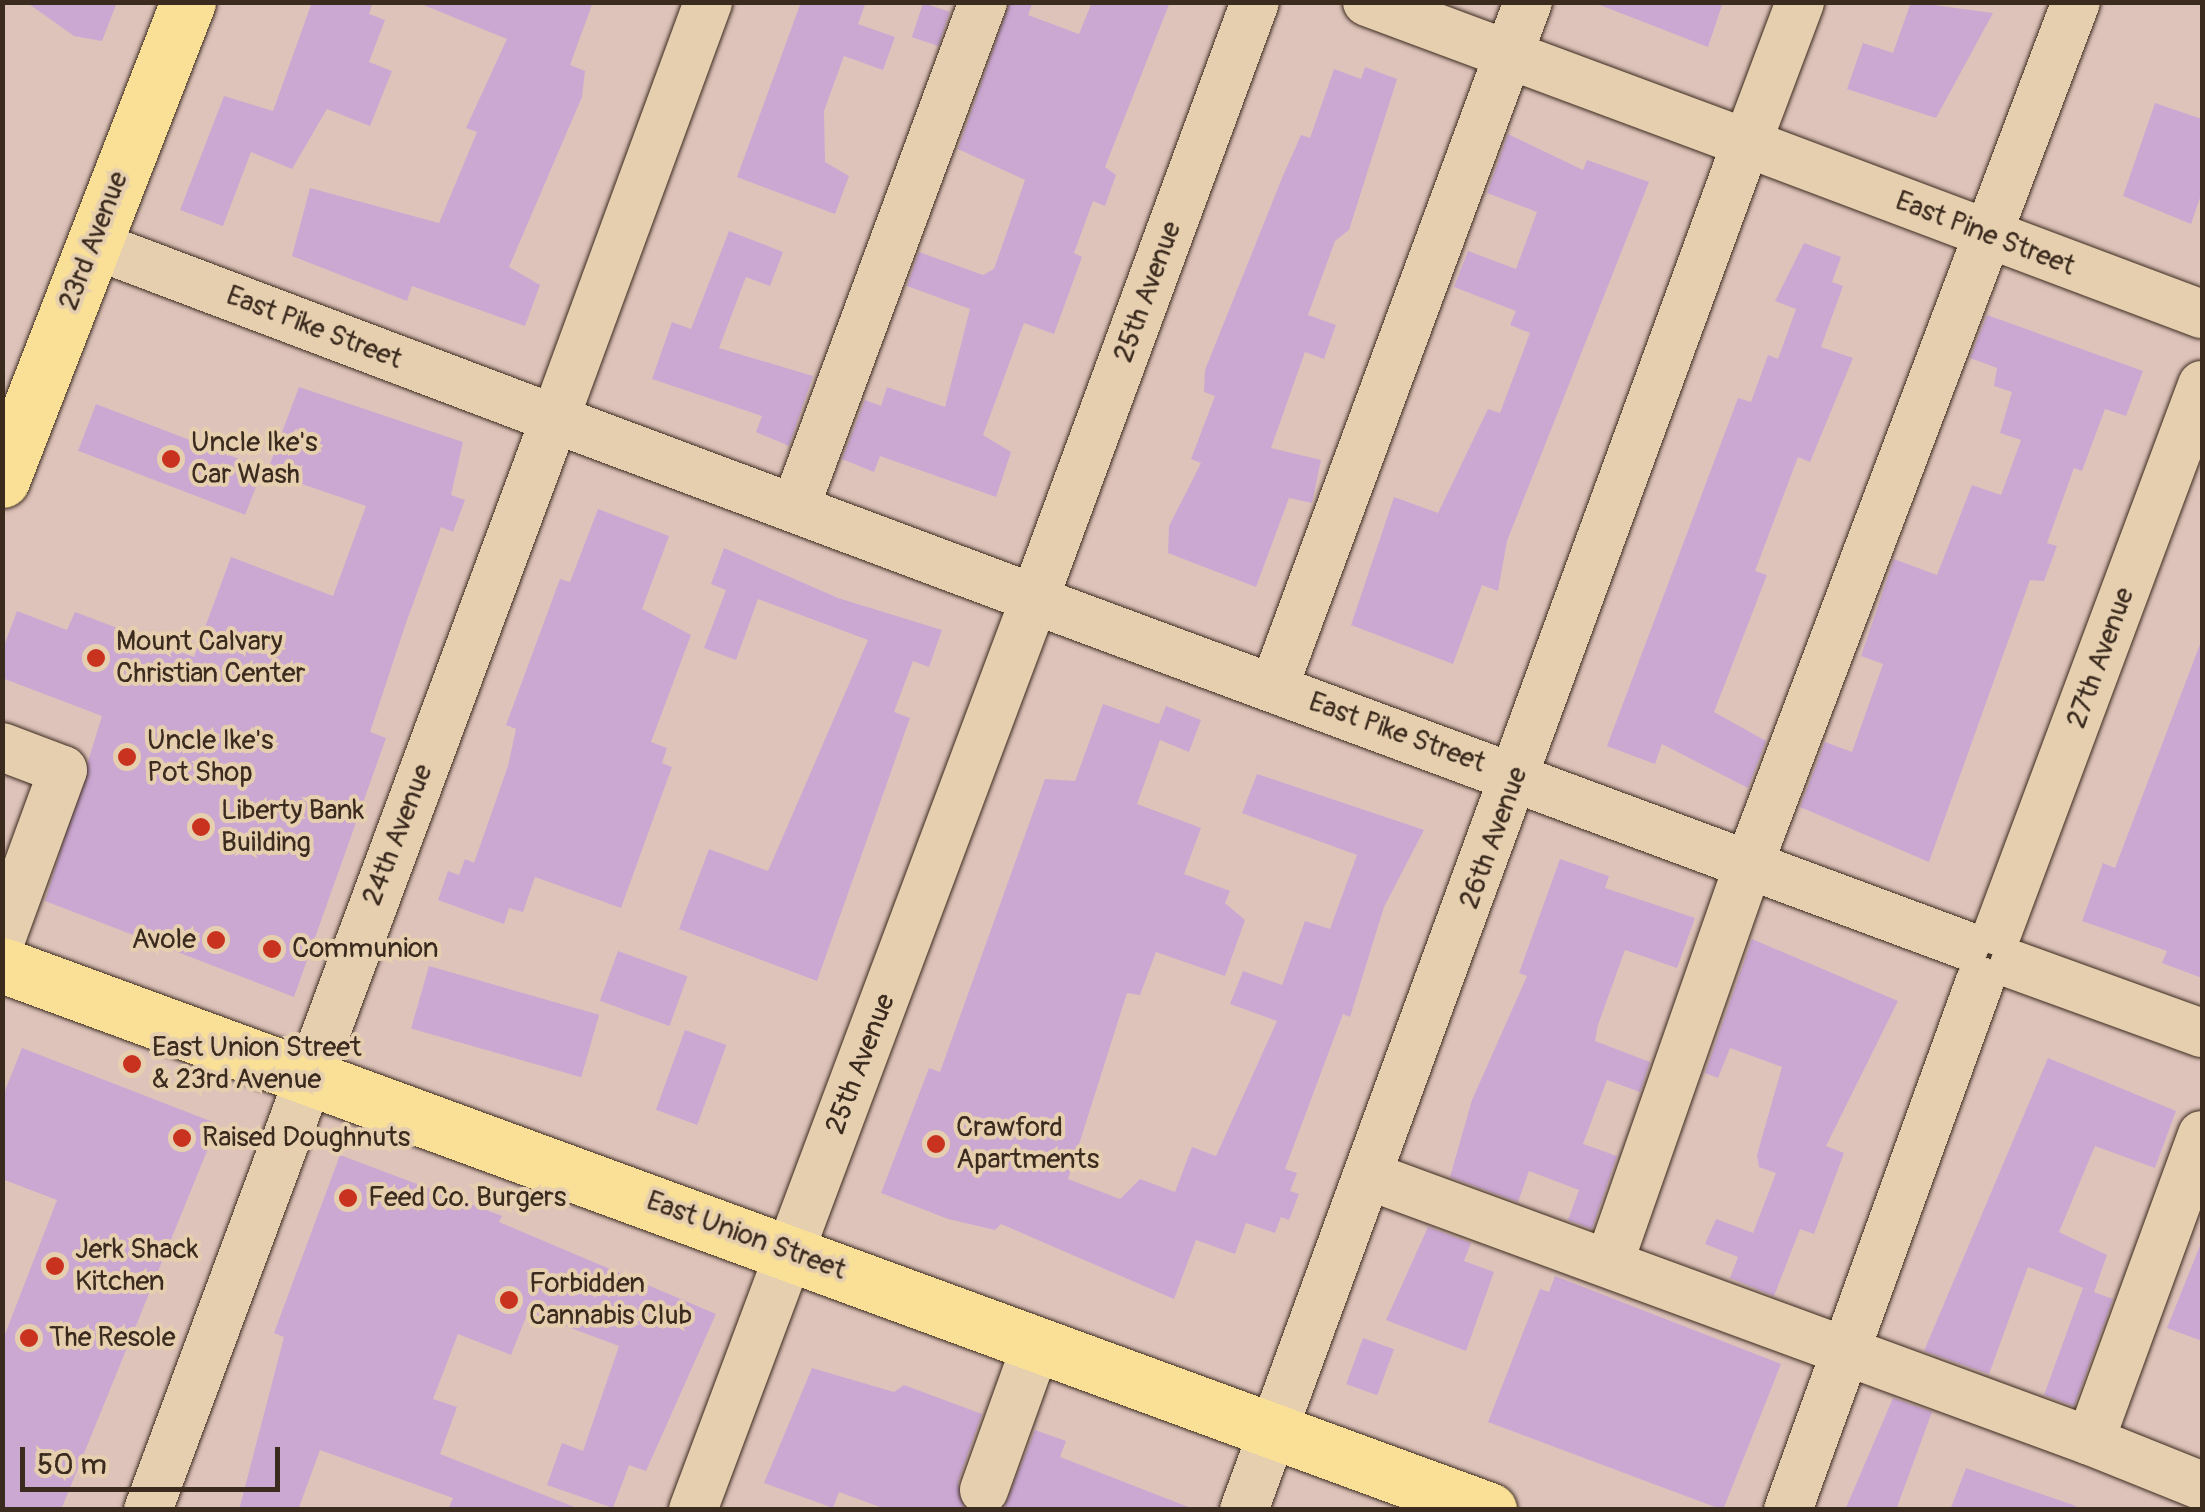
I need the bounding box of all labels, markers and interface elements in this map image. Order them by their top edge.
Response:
street label: 23rd Avenue [52,167,136,315]
street label: East Pine Street [1891,184,2079,284]
street label: 25th Avenue [1107,217,1189,367]
street label: East Pike Street [221,279,407,377]
place label: Uncle Ike's Car Wash [191,426,318,492]
marker: Uncle Ike's Car Wash [160,448,182,470]
street label: 27th Avenue [2060,583,2142,733]
place label: Mount Calvary Christian Center [116,625,305,691]
marker: Mount Calvary Christian Center [85,647,107,669]
street label: East Pike Street [1304,686,1490,780]
place label: Uncle Ike's Pot Shop [147,724,274,790]
marker: Uncle Ike's Pot Shop [116,746,138,768]
street label: 24th Avenue [356,760,440,910]
street label: 26th Avenue [1453,762,1535,914]
place label: Liberty Bank Building [221,794,364,860]
marker: Liberty Bank Building [190,816,212,838]
place label: Avole [131,923,196,957]
marker: Avole [205,929,227,951]
place label: Communion [292,932,439,966]
marker: Communion [261,938,283,960]
street label: 25th Avenue [819,989,903,1139]
place label: East Union Street & 23rd Avenue [152,1031,361,1097]
marker: East Union Street & 23rd Avenue [121,1053,143,1075]
place label: Crawford Apartments [956,1111,1099,1177]
place label: Raised Doughnuts [202,1121,410,1155]
marker: Raised Doughnuts [171,1127,193,1149]
marker: Crawford Apartments [925,1133,947,1155]
place label: Feed Co. Burgers [368,1181,566,1215]
street label: East Union Street [642,1184,850,1288]
marker: Feed Co. Burgers [337,1187,359,1209]
place label: Jerk Shack Kitchen [75,1233,198,1299]
marker: Jerk Shack Kitchen [44,1255,66,1277]
place label: Forbidden Cannabis Club [529,1267,692,1333]
marker: Forbidden Cannabis Club [498,1289,520,1311]
place label: The Resole [49,1321,176,1355]
marker: The Resole [18,1327,40,1349]
scale bar [25,1427,285,1489]
text: 50 m [37,1446,107,1483]

